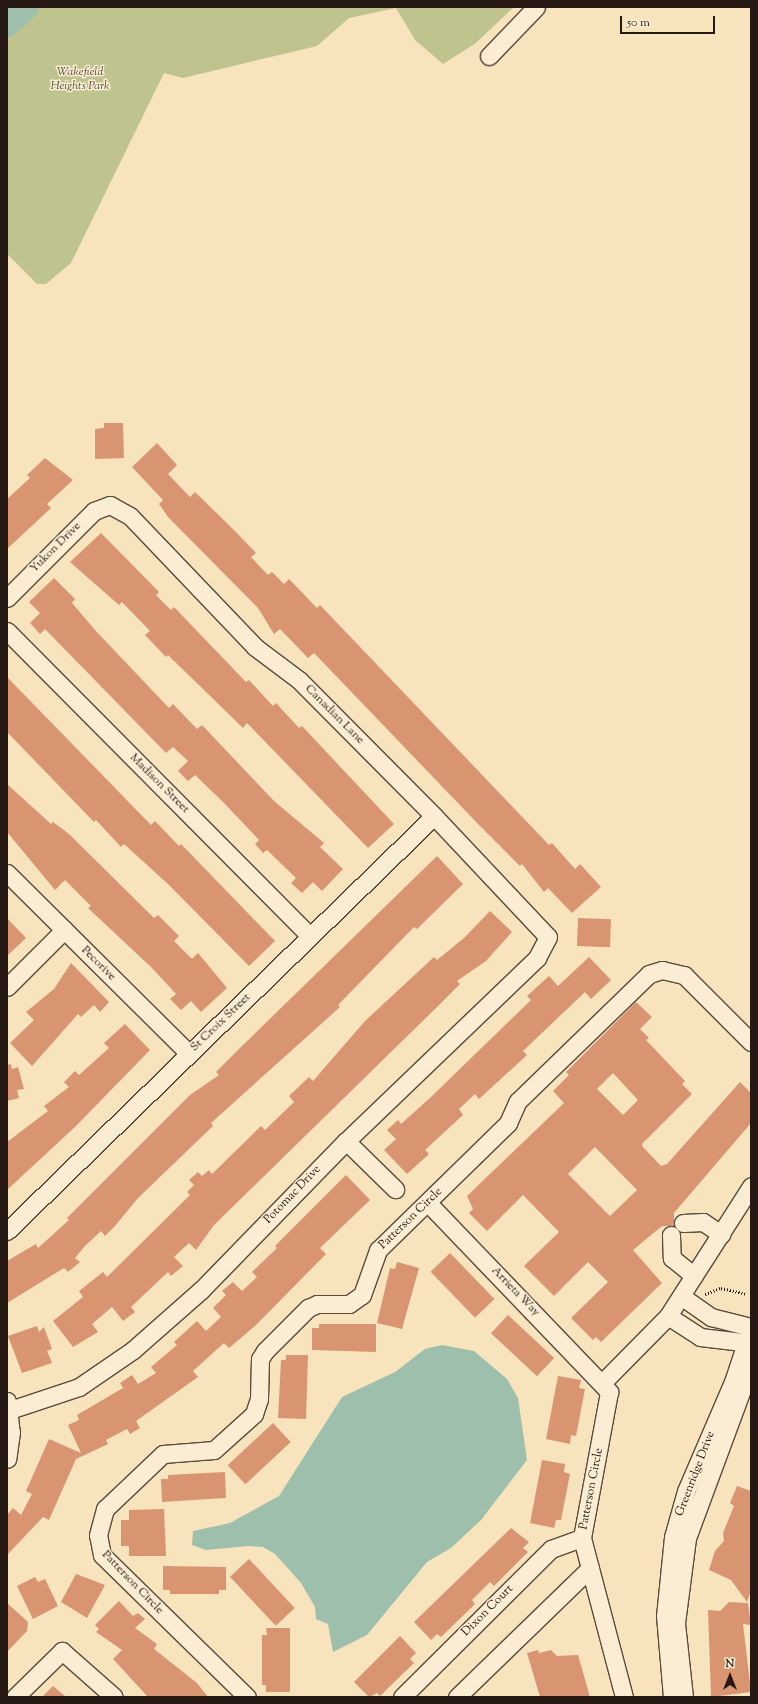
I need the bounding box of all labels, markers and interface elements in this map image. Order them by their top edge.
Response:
scale bar [622,8,717,34]
text: 50 m [627,14,650,32]
park label: Wakefield Heights Park [51,66,109,94]
street label: Yukon Drive [28,520,84,576]
street label: Canadian Lane [301,682,367,748]
street label: Madison Street [126,751,192,817]
street label: Pecorive [78,944,118,984]
street label: St Croix Street [188,991,254,1055]
street label: Potomac Drive [262,1163,324,1227]
street label: Patterson Circle [376,1185,446,1253]
street label: Arrieta Way [488,1264,542,1320]
street label: Greenridge Drive [673,1430,719,1518]
street label: Patterson Circle [577,1447,607,1531]
street label: Patterson Circle [98,1548,166,1618]
street label: Dixon Court [459,1582,517,1640]
north arrow [710,1656,750,1696]
text: N [726,1656,734,1672]

